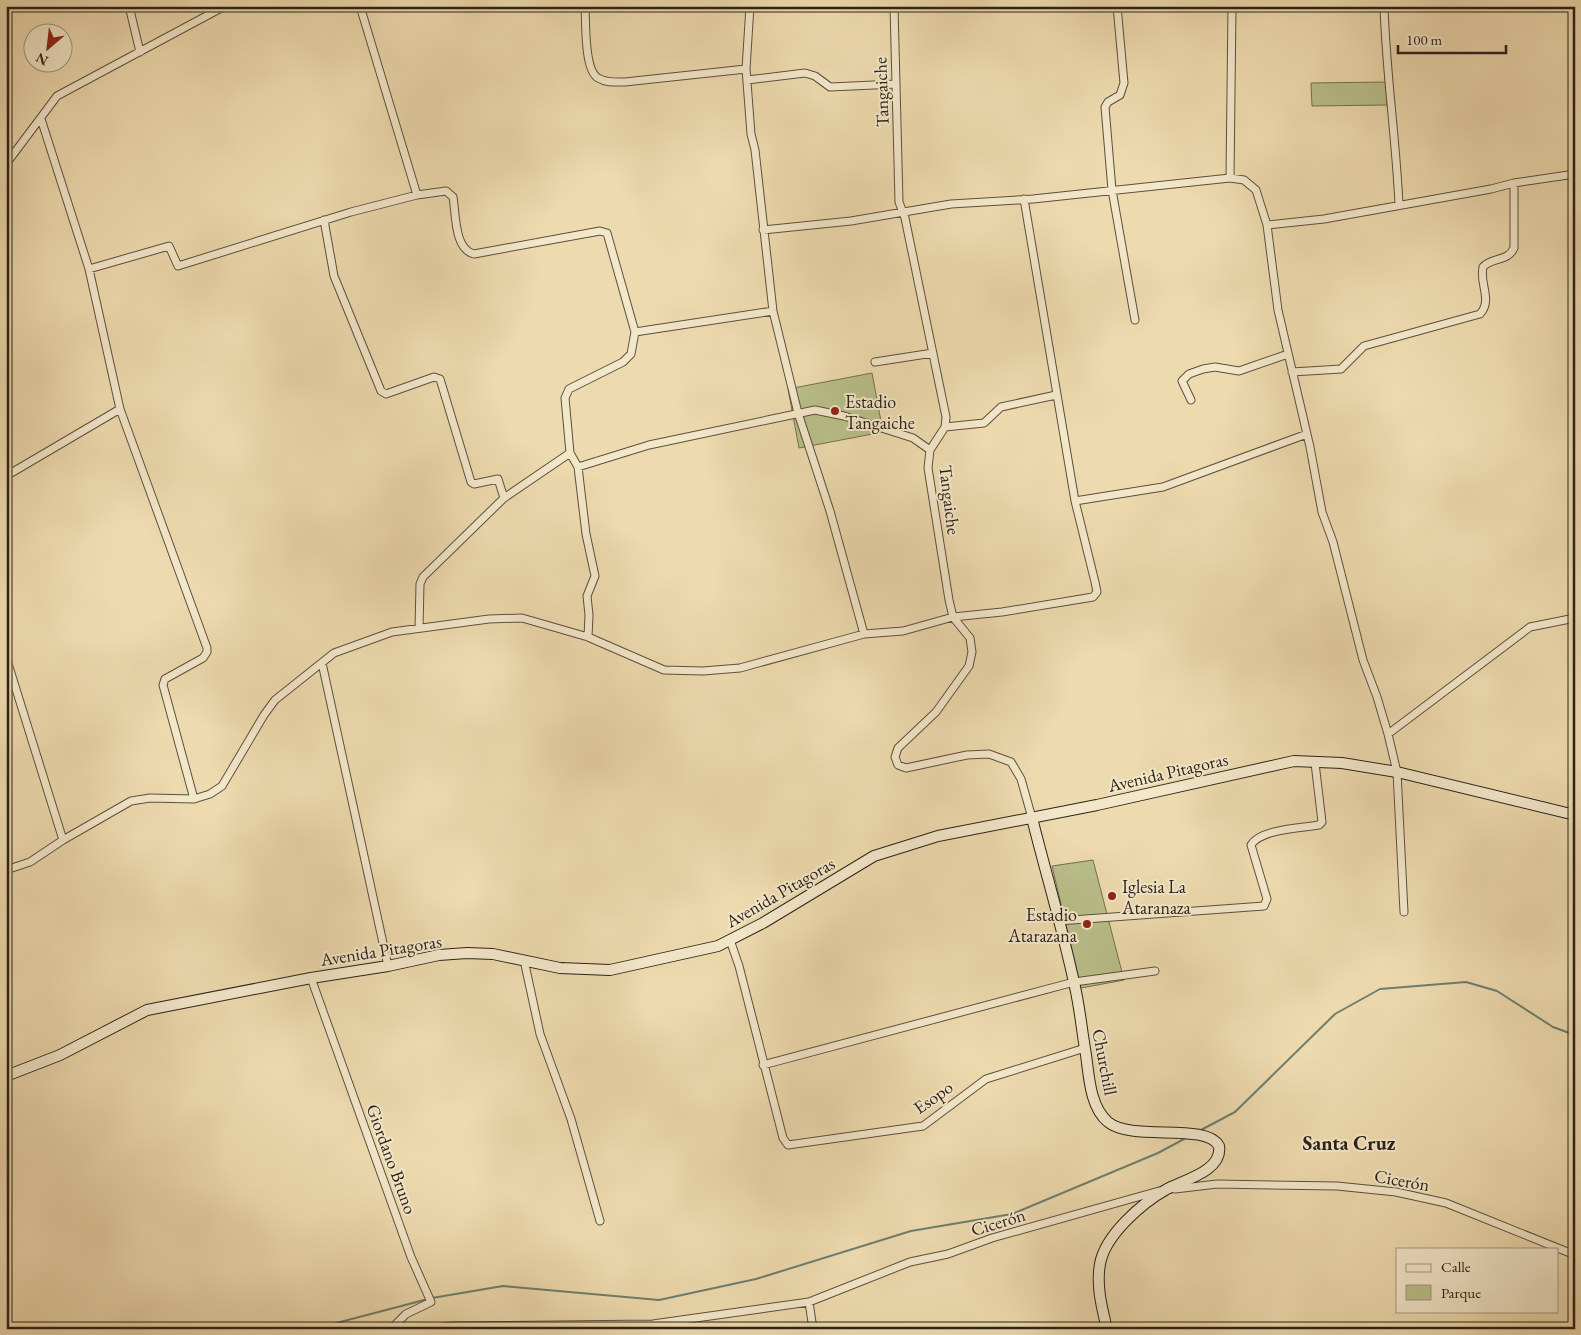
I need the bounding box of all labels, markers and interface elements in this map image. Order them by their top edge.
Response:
north arrow [22,22,72,72]
scale bar [1398,22,1506,54]
text: 100 m [1406,30,1443,49]
text: N [32,49,51,70]
street label: Tangaiche [868,57,894,127]
place label: Estadio Tangaiche [845,390,915,434]
marker: Estadio Tangaiche [829,405,841,417]
street label: Tangaiche [934,464,966,536]
street label: Avenida Pitagoras [1105,747,1230,797]
street label: Avenida Pitagoras [720,851,839,933]
place label: Iglesia La Ataranaza [1121,875,1192,919]
marker: Iglesia La Ataranaza [1106,890,1118,902]
place label: Estadio Atarazana [1007,903,1078,947]
marker: Estadio Atarazana [1081,918,1093,930]
street label: Avenida Pitagoras [318,929,443,971]
street label: Churchill [1087,1027,1123,1097]
street label: Esopo [909,1075,957,1119]
street label: Giordano Bruno [361,1101,423,1217]
district label: Santa Cruz [1303,1130,1396,1156]
street label: Cicerón [1373,1164,1432,1196]
street label: Cicerón [968,1203,1028,1241]
legend [1396,1248,1558,1312]
text: Calle [1441,1257,1471,1276]
text: Parque [1441,1283,1481,1302]

